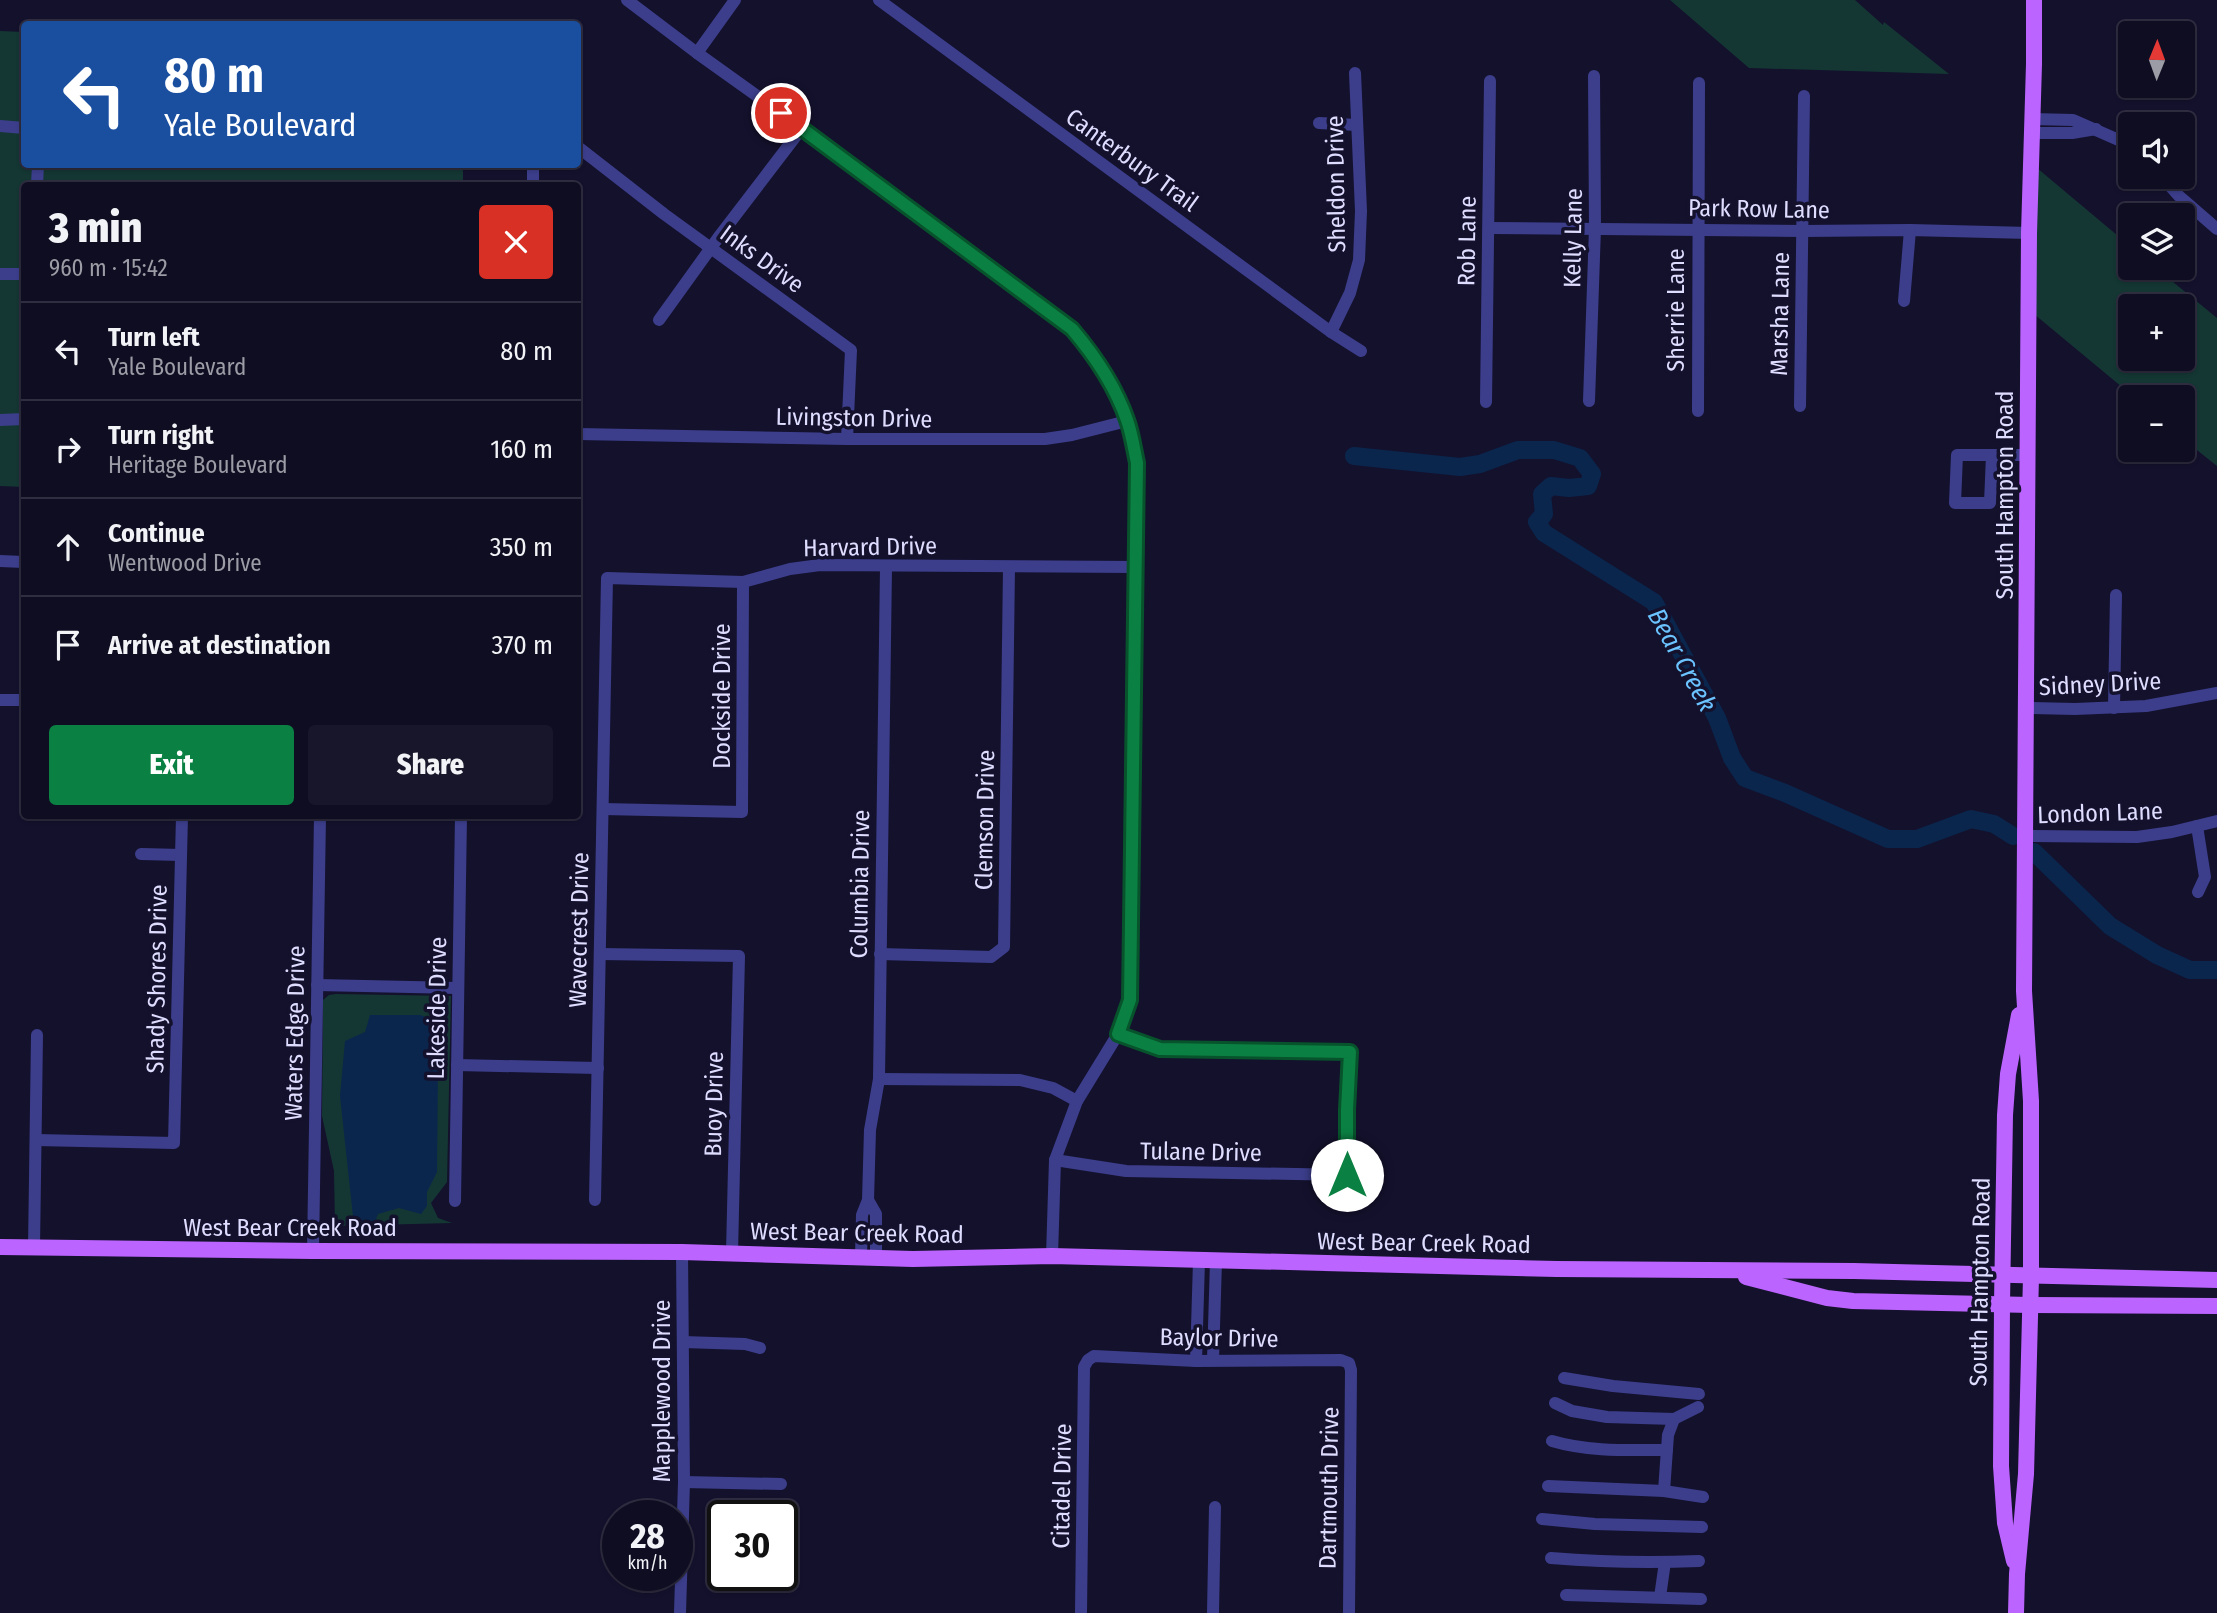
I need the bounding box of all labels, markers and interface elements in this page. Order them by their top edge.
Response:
north arrow [2118,21,2194,98]
map controls [2118,21,2195,462]
text: 80 m [164,46,264,105]
icon: left [49,49,140,140]
pin [751,83,811,143]
icon: arrive [762,94,800,132]
street label: Canterbury Trail [1061,103,1203,217]
text: Yale Boulevard [164,106,356,144]
button: sound [2118,112,2195,189]
street label: Sheldon Drive [1321,115,1351,253]
street label: Kelly Lane [1558,188,1588,288]
street label: Park Row Lane [1688,194,1830,224]
street label: Rob Lane [1452,196,1482,286]
text: 3 min [49,203,142,253]
button: layers [2118,203,2195,280]
button: close [479,205,553,279]
street label: Inks Drive [715,219,809,299]
street label: Sherrie Lane [1662,248,1690,372]
street label: Marsha Lane [1765,252,1795,376]
text: 960 m · 15:42 [49,254,168,282]
button: + [2118,294,2195,371]
text: Turn left [108,322,200,353]
icon: left [49,332,87,370]
text: 80 m [500,336,553,367]
text: Yale Boulevard [108,353,246,381]
button: − [2118,385,2195,462]
street label: South Hampton Road [1991,391,2019,599]
street label: Livingston Drive [775,403,933,433]
text: Turn right [108,420,214,451]
icon: right [49,430,87,468]
text: 160 m [490,434,553,465]
text: Heritage Boulevard [108,451,288,479]
text: Continue [108,518,205,549]
icon: ahead [49,528,87,566]
text: 350 m [490,532,553,563]
street label: Harvard Drive [803,532,937,562]
text: Wentwood Drive [108,549,262,577]
water label: Bear Creek [1641,603,1723,717]
street label: Dockside Drive [708,623,736,769]
icon: arrive [49,626,87,664]
text: Arrive at destination [108,630,331,661]
text: 370 m [492,630,553,661]
street label: Sidney Drive [2038,667,2162,701]
button: Exit [49,725,294,805]
button: Share [308,725,553,805]
street label: Clemson Drive [970,750,1000,890]
street label: London Lane [2037,797,2163,829]
street label: Columbia Drive [845,809,875,959]
street label: Wavecrest Drive [564,852,594,1008]
street label: Shady Shores Drive [141,884,173,1074]
street label: Lakeside Drive [422,937,452,1079]
street label: Waters Edge Drive [279,945,311,1121]
street label: Buoy Drive [699,1051,729,1157]
street label: Tulane Drive [1140,1137,1262,1167]
position arrow [1310,1138,1384,1212]
street label: South Hampton Road [1964,1177,1996,1387]
street label: West Bear Creek Road [183,1214,397,1242]
street label: West Bear Creek Road [750,1217,964,1249]
street label: West Bear Creek Road [1317,1227,1531,1259]
street label: Mapplewood Drive [648,1300,676,1482]
street label: Baylor Drive [1159,1323,1279,1353]
street label: Dartmouth Drive [1314,1407,1344,1569]
street label: Citadel Drive [1047,1423,1077,1549]
speed limit sign: 30 [707,1500,798,1591]
text: 28 [630,1515,665,1557]
text: km/h [627,1552,668,1574]

